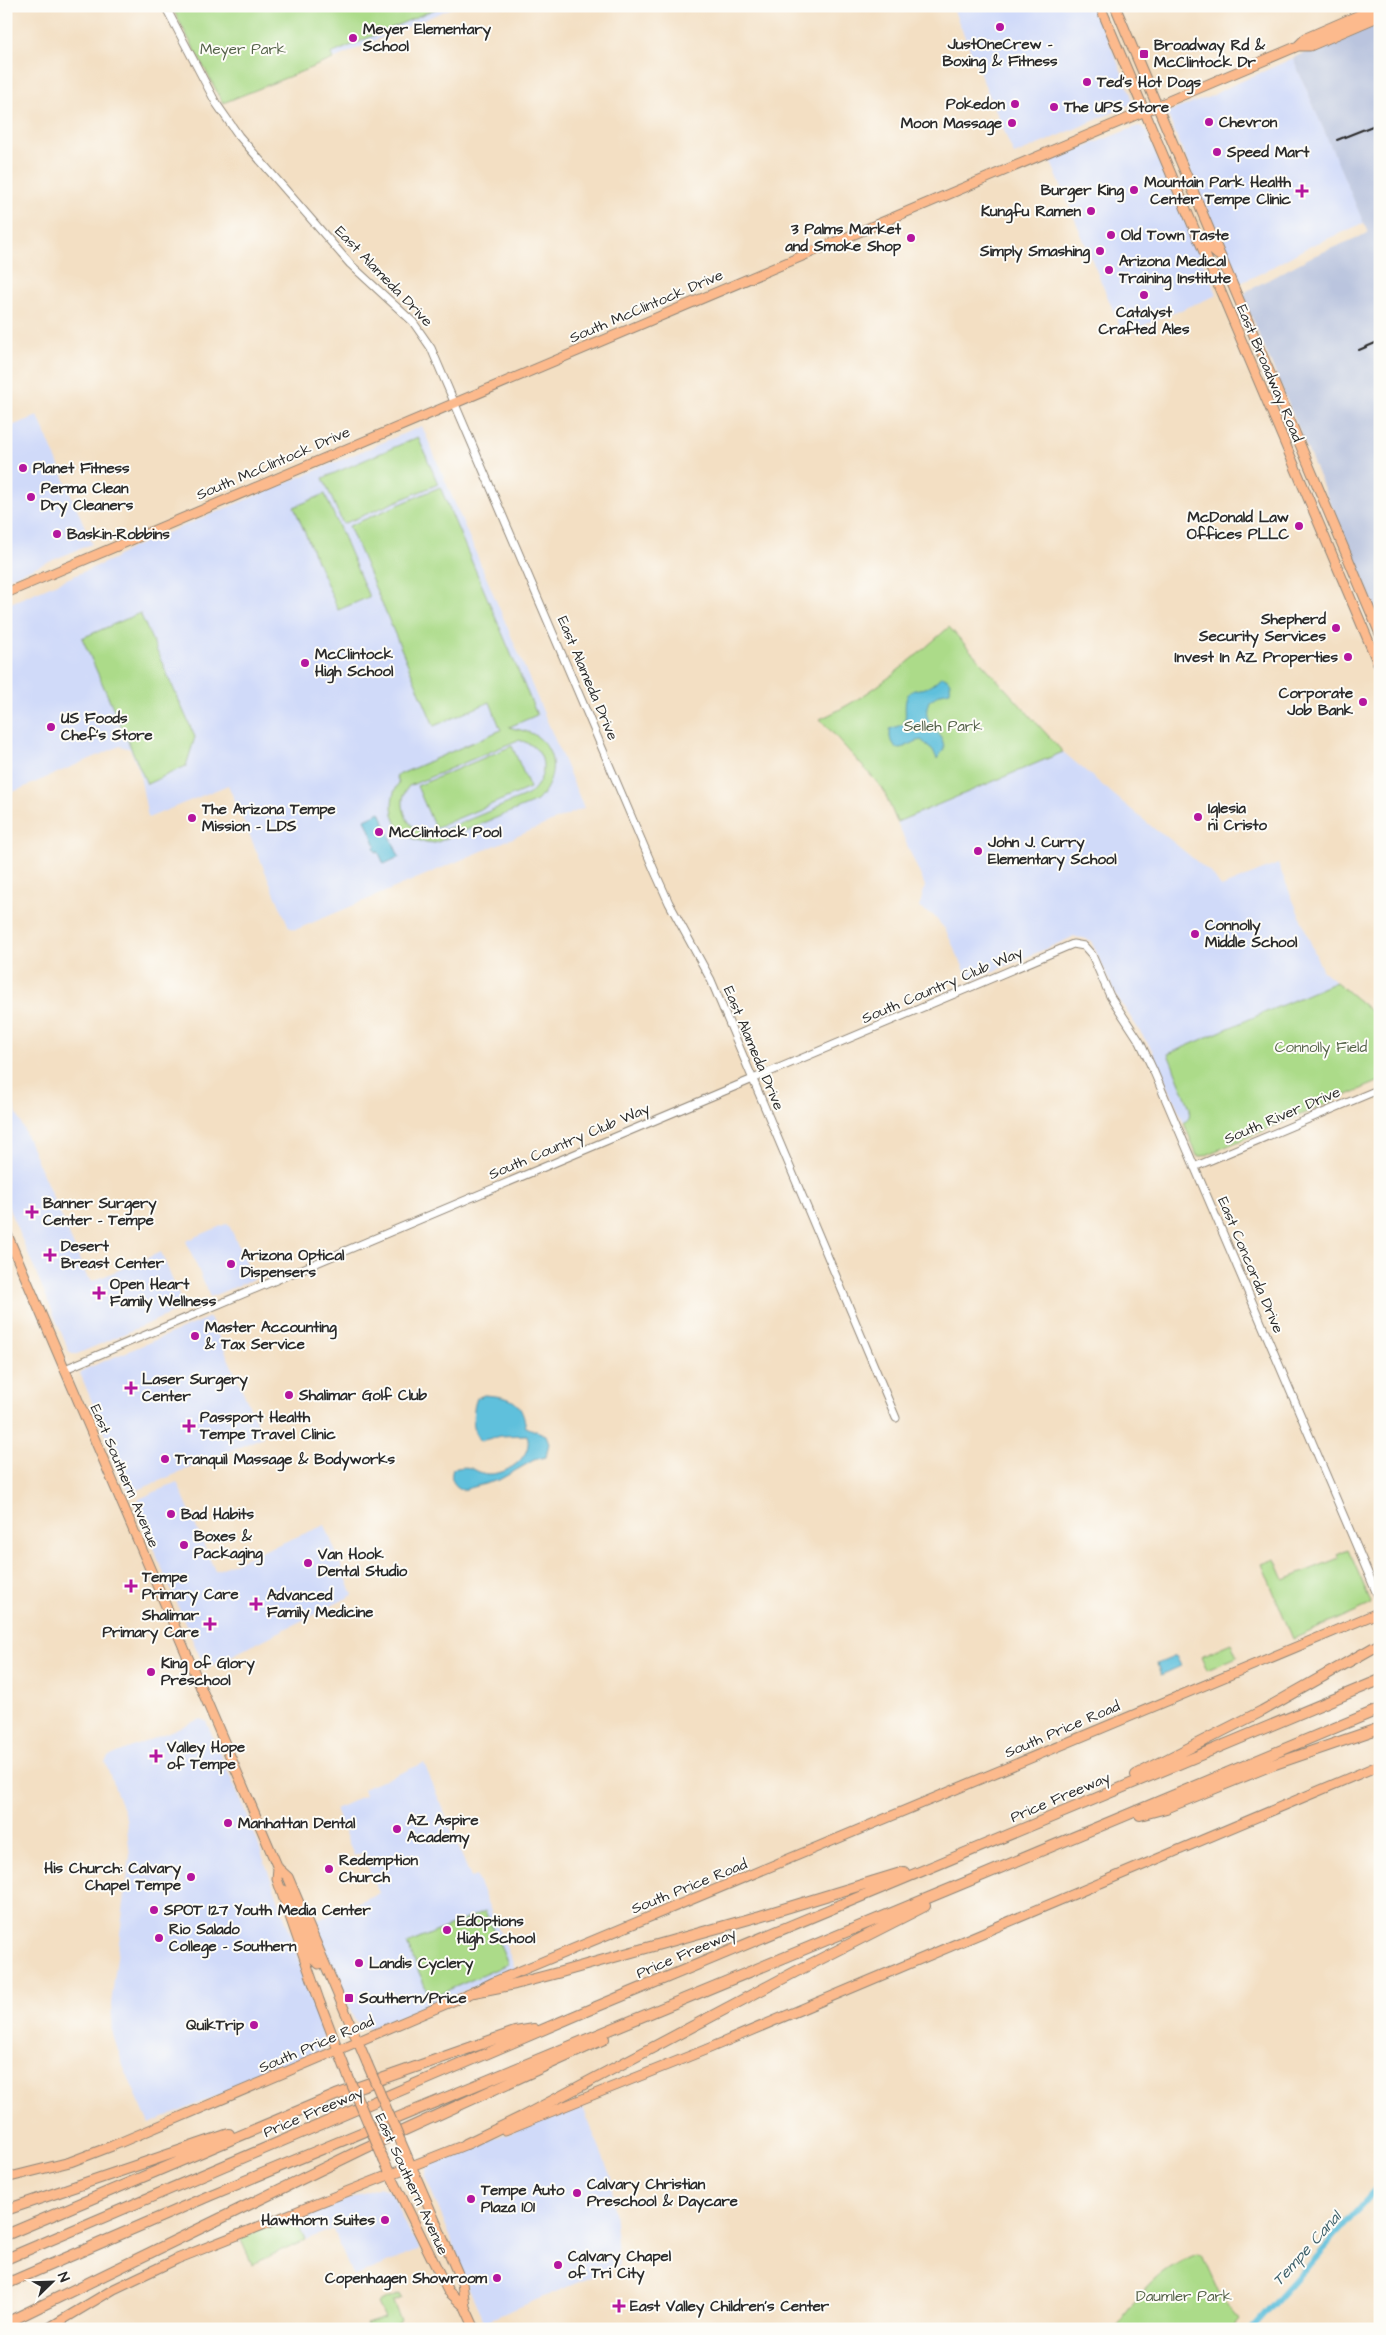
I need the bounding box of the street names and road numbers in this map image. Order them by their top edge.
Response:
street label: East Alameda Drive [330,221,437,331]
street label: South McClintock Drive [566,265,726,348]
street label: East Broadway Road [1230,301,1308,446]
street label: South McClintock Drive [193,422,353,505]
street label: East Alameda Drive [552,613,623,744]
street label: South Country Club Way [858,942,1026,1030]
street label: East Alameda Drive [718,983,789,1114]
street label: South River Drive [1221,1081,1344,1149]
street label: South Country Club Way [485,1098,653,1186]
street label: East Concorda Drive [1212,1194,1289,1337]
street label: East Southern Avenue [85,1401,164,1551]
street label: South Price Road [1001,1696,1123,1763]
street label: Price Freeway [1007,1767,1114,1829]
street label: South Price Road [628,1854,751,1919]
street label: Price Freeway [633,1923,740,1985]
street label: South Price Road [255,2011,377,2078]
street label: Price Freeway [260,2082,367,2144]
street label: East Southern Avenue [370,2110,454,2258]

